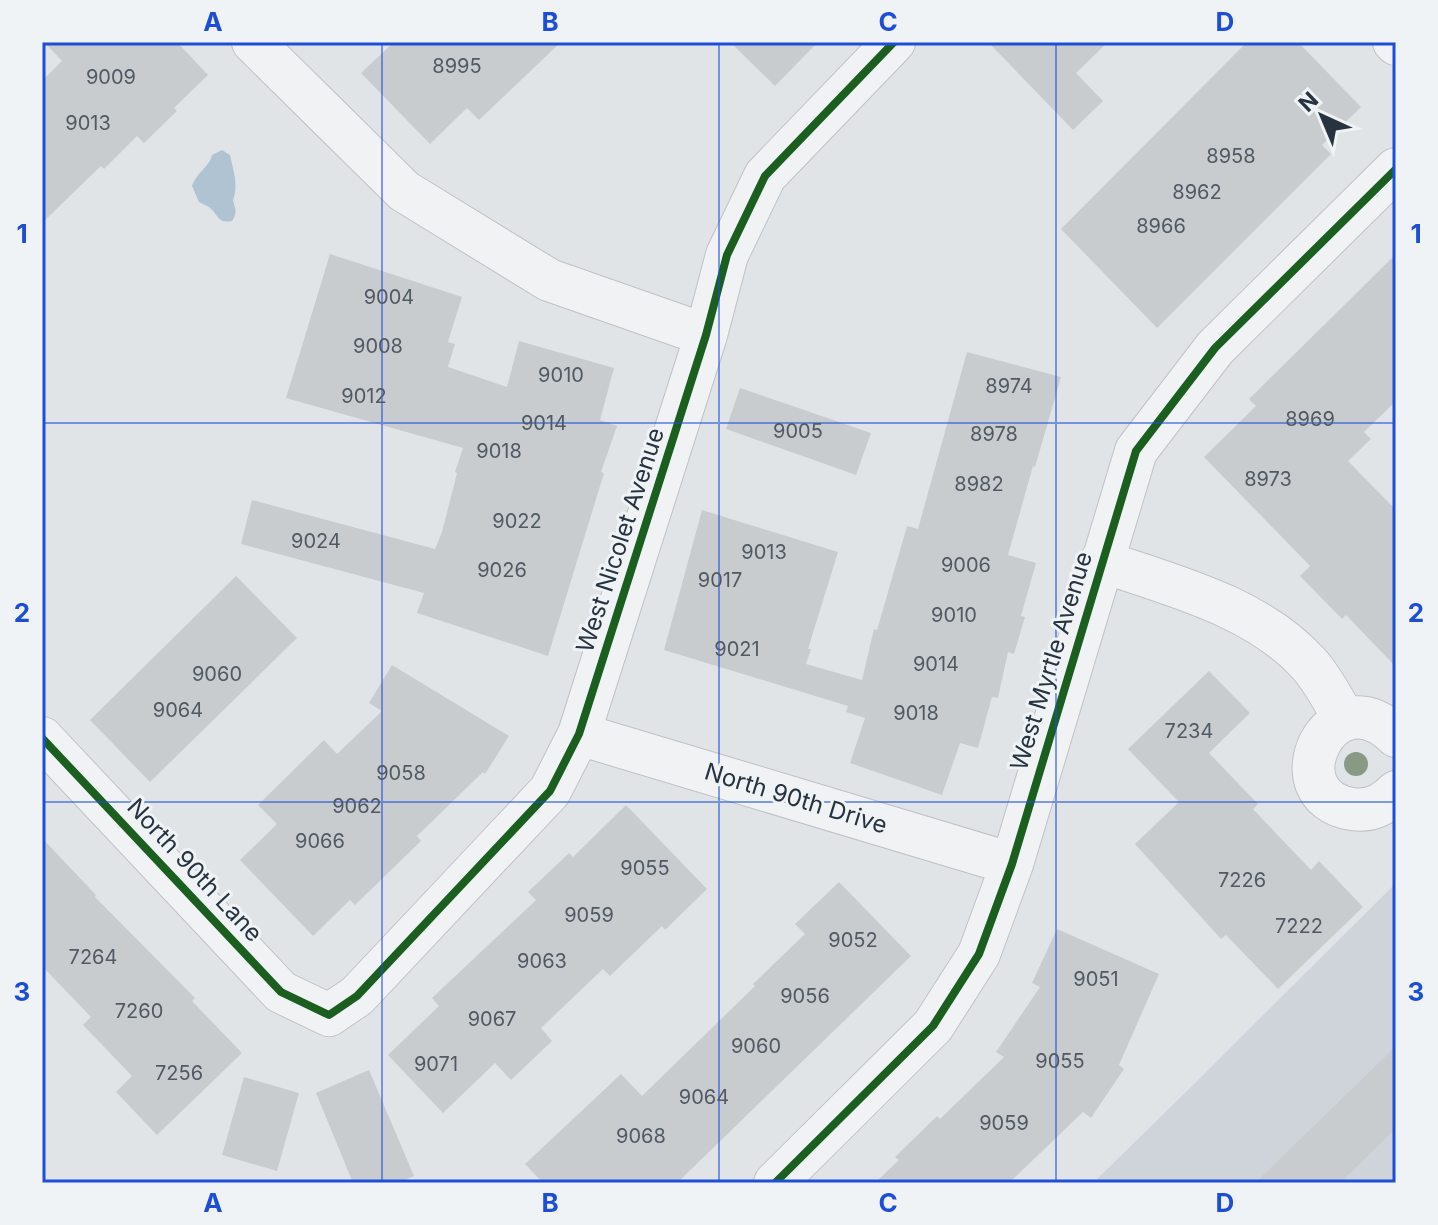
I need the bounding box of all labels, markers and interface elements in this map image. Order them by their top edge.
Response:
text: A [203,6,223,37]
text: B [541,6,559,37]
text: C [878,6,898,37]
text: D [1216,6,1234,37]
house number: 8995 [432,54,482,78]
house number: 9009 [86,65,136,89]
north arrow [1282,76,1362,156]
text: N [1293,86,1323,117]
house number: 9013 [65,111,111,135]
house number: 8958 [1206,144,1256,168]
house number: 8962 [1172,180,1222,204]
house number: 8966 [1136,214,1186,238]
text: 1 [16,218,28,249]
text: 1 [1410,218,1422,249]
house number: 9004 [364,285,414,309]
house number: 9008 [353,334,403,358]
house number: 9010 [538,363,584,387]
house number: 8974 [985,374,1033,398]
house number: 9012 [341,384,387,408]
house number: 8969 [1285,407,1335,431]
house number: 9014 [521,411,567,435]
house number: 9005 [773,419,823,443]
house number: 8978 [970,422,1018,446]
street label: West Nicolet Avenue [570,424,670,656]
house number: 9018 [476,439,522,463]
house number: 8973 [1244,467,1292,491]
house number: 8982 [954,472,1004,496]
house number: 9022 [492,509,542,533]
house number: 9024 [291,529,341,553]
house number: 9013 [741,540,787,564]
street label: West Myrtle Avenue [1004,548,1098,774]
house number: 9006 [941,553,991,577]
house number: 9026 [477,558,527,582]
house number: 9017 [698,568,742,592]
text: 2 [14,597,30,628]
text: 2 [1408,597,1424,628]
house number: 9010 [931,603,977,627]
house number: 9021 [714,637,760,661]
house number: 9014 [913,652,959,676]
house number: 9060 [192,662,242,686]
house number: 9064 [153,698,203,722]
house number: 9018 [893,701,939,725]
house number: 7234 [1165,719,1213,743]
street label: North 90th Drive [701,756,891,840]
house number: 9058 [376,761,426,785]
street label: North 90th Lane [121,792,269,948]
house number: 9062 [332,794,382,818]
house number: 9066 [295,829,345,853]
house number: 9055 [620,856,670,880]
house number: 7226 [1218,868,1266,892]
house number: 9059 [564,903,614,927]
house number: 7222 [1275,914,1323,938]
house number: 9052 [828,928,878,952]
house number: 7264 [69,945,117,969]
house number: 9063 [517,949,567,973]
house number: 9051 [1073,967,1119,991]
text: 3 [14,976,30,1007]
text: 3 [1408,976,1424,1007]
house number: 9056 [780,984,830,1008]
house number: 7260 [115,999,163,1023]
house number: 9067 [468,1007,516,1031]
house number: 9060 [731,1034,781,1058]
house number: 9055 [1035,1049,1085,1073]
house number: 9071 [414,1052,458,1076]
house number: 7256 [155,1061,203,1085]
house number: 9064 [679,1085,729,1109]
house number: 9059 [979,1111,1029,1135]
house number: 9068 [616,1124,666,1148]
text: A [203,1187,223,1218]
text: B [541,1187,559,1218]
text: C [878,1187,898,1218]
text: D [1216,1187,1234,1218]

